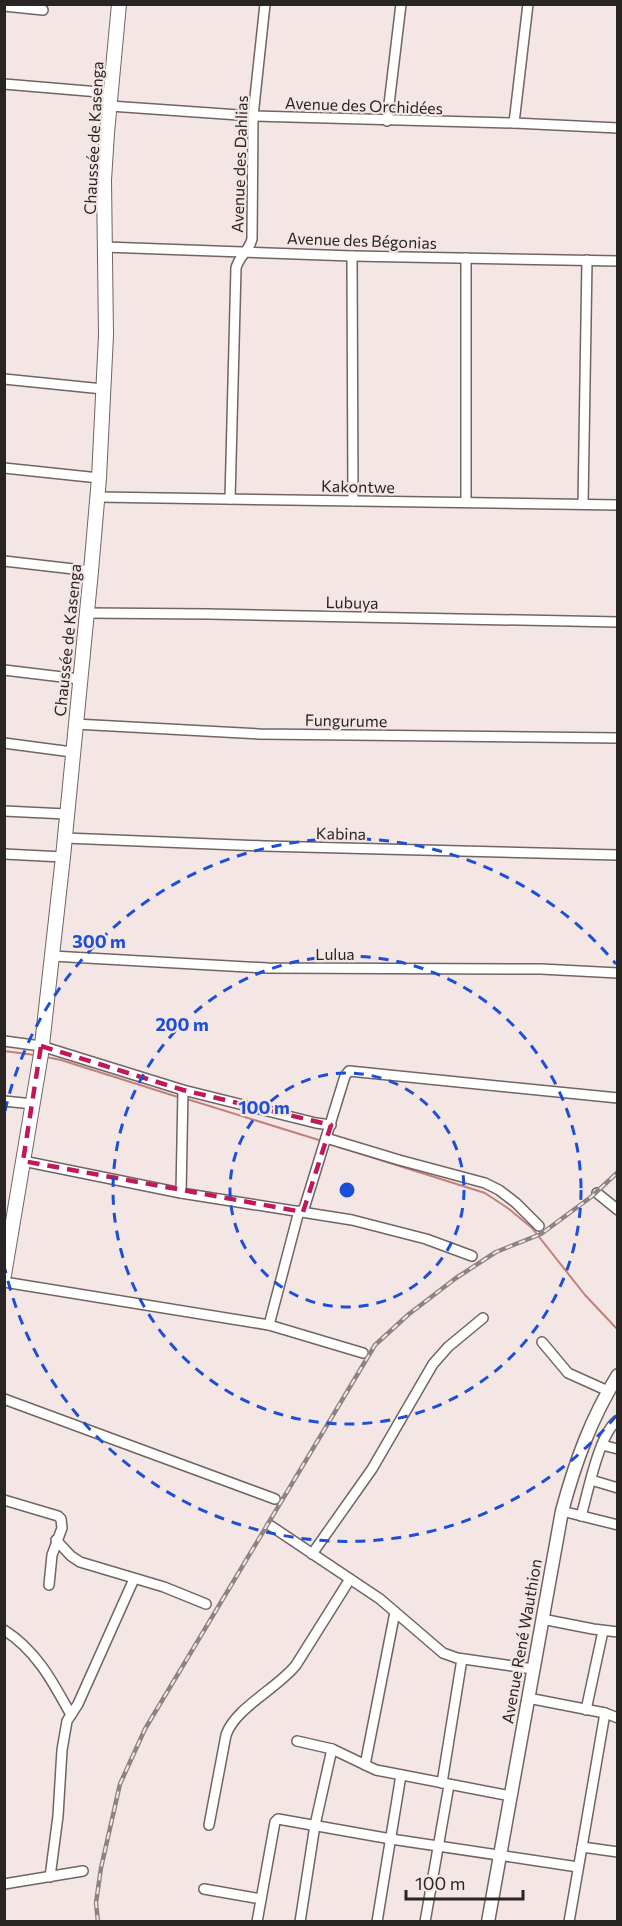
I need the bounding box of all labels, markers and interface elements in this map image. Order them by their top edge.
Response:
street label: Chaussée de Kasenga [79,61,107,215]
street label: Avenue des Orchidées [285,93,443,117]
street label: Avenue des Dahlias [227,95,251,233]
street label: Avenue des Bégonias [287,228,437,252]
street label: Kakontwe [321,476,395,496]
street label: Chaussée de Kasenga [50,563,84,717]
street label: Lubuya [325,592,379,612]
street label: Fungurume [305,710,387,730]
street label: Kabina [316,823,366,843]
text: 300 m [72,930,126,952]
street label: Lulua [315,944,355,963]
text: 200 m [155,1013,209,1035]
text: 100 m [238,1096,290,1118]
centre of rings [337,1180,357,1200]
street label: Avenue René Wauthion [497,1557,545,1725]
scale bar [406,1863,523,1901]
text: 100 m [415,1872,465,1894]

